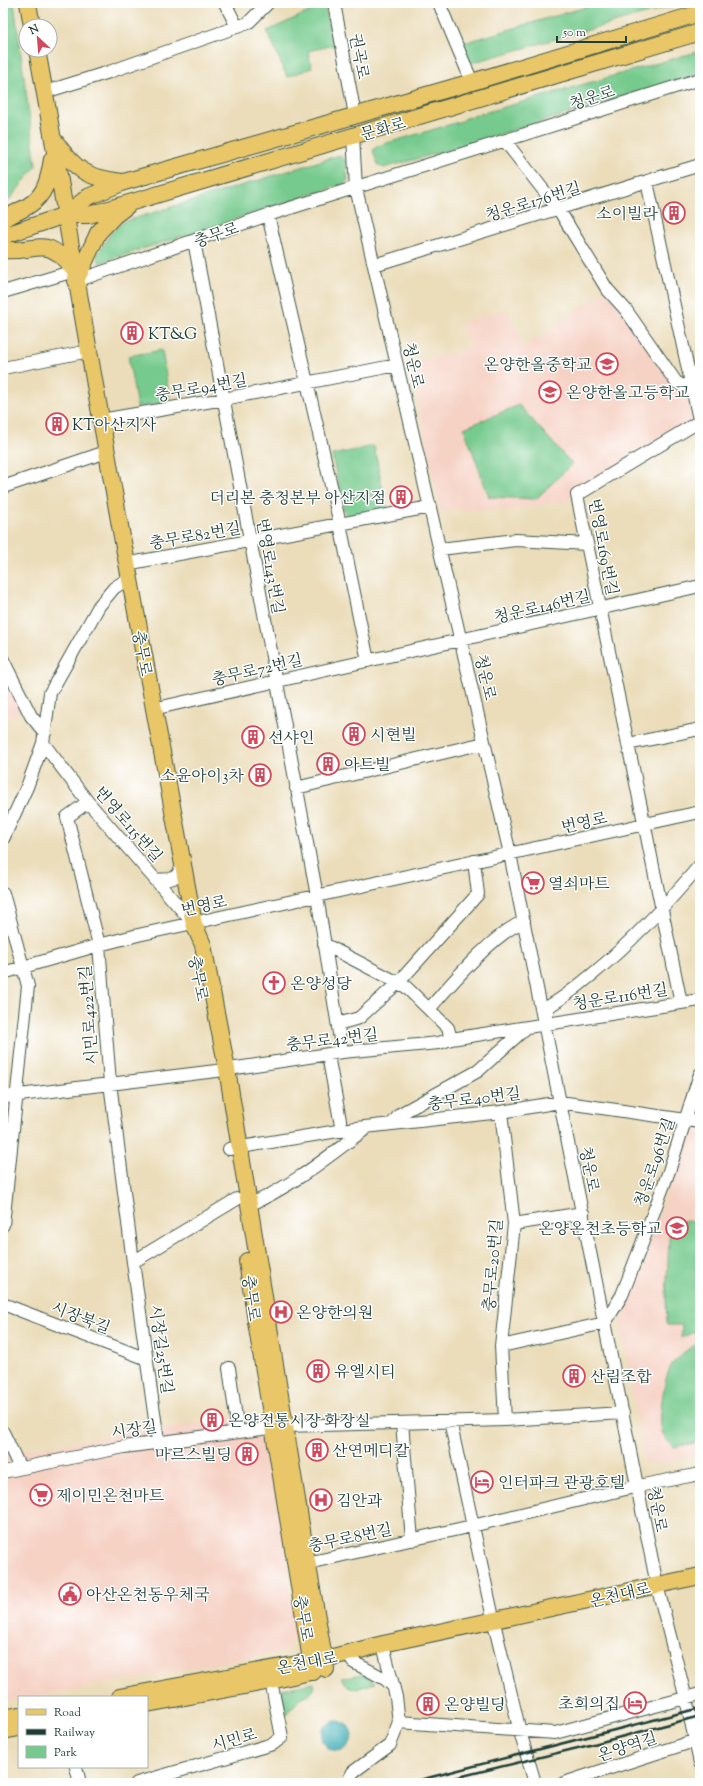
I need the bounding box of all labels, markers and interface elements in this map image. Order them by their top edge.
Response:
north arrow [18,18,58,58]
scale bar [557,18,626,44]
text: N [26,21,42,39]
text: 50 m [562,24,586,42]
street label: 권곡로 [342,32,373,82]
street label: 청운로 [567,81,619,117]
street label: 문화로 [358,113,410,148]
street label: 청운로176번길 [483,178,584,229]
building icon: 소이빌라 [661,200,687,226]
place label: 소이빌라 [596,204,659,227]
street label: 충무로 [191,218,243,255]
building icon: KT&G [119,320,145,346]
place label: KT&G [148,324,197,347]
street label: 청운로 [395,340,428,391]
school or university icon: 온양한올중학교 [594,351,620,377]
place label: 온양한올중학교 [484,355,592,378]
street label: 충무로94번길 [154,370,249,409]
school or university icon: 온양한올고등학교 [537,379,563,405]
place label: 온양한올고등학교 [566,383,690,406]
building icon: KT아산지사 [44,411,70,437]
place label: KT아산지사 [72,415,157,438]
building icon: 더리본 충청본부 아산지점 [388,484,414,510]
place label: 더리본 충청본부 아산지점 [209,488,386,511]
street label: 번영로169번길 [581,497,622,598]
street label: 번영로143번길 [249,517,288,616]
street label: 충무로82번길 [148,518,243,557]
street label: 청운로146번길 [492,586,593,631]
street label: 충무로 [125,629,156,679]
street label: 충무로72번길 [210,650,305,693]
street label: 청운로 [467,652,500,703]
building icon: 시현빌 [341,721,367,747]
building icon: 선샤인 [240,724,266,750]
place label: 시현빌 [370,725,416,748]
place label: 선샤인 [268,728,314,751]
building icon: 아트빌 [315,751,341,777]
place label: 아트빌 [344,755,390,778]
building icon: 소윤아이3차 [247,762,273,788]
place label: 소윤아이3차 [160,766,245,789]
street label: 번영로115번길 [88,783,167,869]
street label: 번영로 [559,808,610,841]
supermarket icon: 열쇠마트 [520,870,546,896]
place label: 열쇠마트 [548,874,610,897]
street label: 번영로 [179,891,230,924]
street label: 충무로 [181,954,212,1004]
street label: 시민로422번길 [76,964,105,1066]
church icon: 온양성당 [261,970,287,996]
place label: 온양성당 [290,974,352,997]
street label: 청운로116번길 [571,980,670,1017]
street label: 충무로42번길 [285,1024,380,1059]
street label: 충무로40번길 [426,1083,522,1118]
street label: 청운로96번길 [630,1115,682,1211]
street label: 청운로 [572,1145,603,1195]
school or university icon: 온양온천초등학교 [664,1215,690,1241]
street label: 충무로20번길 [479,1218,510,1313]
place label: 온양온천초등학교 [538,1219,662,1242]
street label: 충무로 [235,1274,264,1323]
street label: 시장북길 [47,1298,113,1341]
hospital icon: 온양한의원 [268,1299,294,1325]
street label: 시장길25번길 [142,1303,177,1396]
place label: 온양한의원 [296,1303,373,1326]
building icon: 유엘시티 [305,1358,331,1384]
place label: 유엘시티 [334,1362,396,1385]
building icon: 산림조합 [561,1363,587,1389]
place label: 산림조합 [590,1367,652,1390]
building icon: 온양전통시장 화장실 [199,1407,225,1433]
place label: 온양전통시장 화장실 [228,1411,371,1434]
street label: 시장길 [110,1416,159,1446]
building icon: 산연메디칼 [304,1437,330,1463]
building icon: 마르스빌딩 [234,1441,260,1467]
place label: 산연메디칼 [332,1441,410,1464]
place label: 마르스빌딩 [155,1445,232,1468]
hotel icon: 인터파크 관광호텔 [469,1469,495,1495]
place label: 인터파크 관광호텔 [498,1473,625,1496]
supermarket icon: 제이민온천마트 [28,1482,54,1508]
street label: 청운로 [640,1485,671,1535]
place label: 제이민온천마트 [56,1486,165,1509]
hospital icon: 김안과 [308,1487,334,1513]
place label: 김안과 [336,1491,383,1514]
street label: 충무로8번길 [306,1519,395,1560]
street label: 온천대로 [588,1578,654,1615]
public building icon: 아산온천동우체국 [57,1581,83,1607]
place label: 아산온천동우체국 [86,1585,210,1608]
street label: 충무로 [286,1594,317,1644]
street label: 온천대로 [275,1647,341,1682]
hotel icon: 초희의집 [622,1690,648,1716]
building icon: 온양빌딩 [415,1691,441,1717]
place label: 초희의집 [558,1694,620,1717]
place label: 온양빌딩 [444,1695,506,1718]
legend [18,1696,148,1768]
text: Road [54,1704,81,1722]
text: Railway [54,1724,95,1742]
street label: 시민로 [209,1724,261,1759]
street label: 온양역길 [595,1728,661,1769]
text: Park [54,1744,77,1762]

